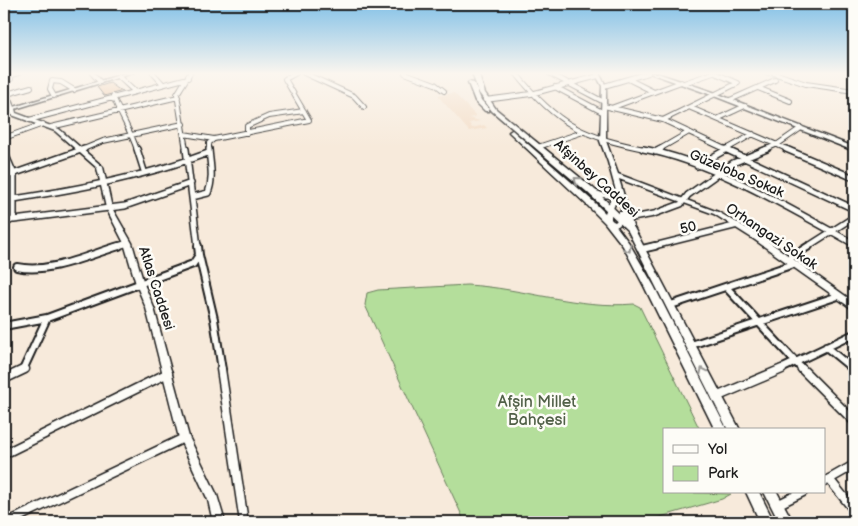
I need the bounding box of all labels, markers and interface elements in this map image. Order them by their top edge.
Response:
street label: Afşinbey Caddesi [551,136,643,221]
street label: Güzeloba Sokak [687,146,787,201]
one-way arrow [574,176,583,185]
street label: Orhangazi Sokak [723,200,821,273]
street label: 50 [678,217,698,238]
street label: Atlas Caddesi [135,244,178,332]
one-way arrow [622,244,632,253]
one-way arrow [699,367,710,376]
park label: Afşin Millet Bahçesi [498,393,576,430]
legend [663,428,826,494]
text: Yol [707,440,727,459]
text: Park [708,464,739,483]

